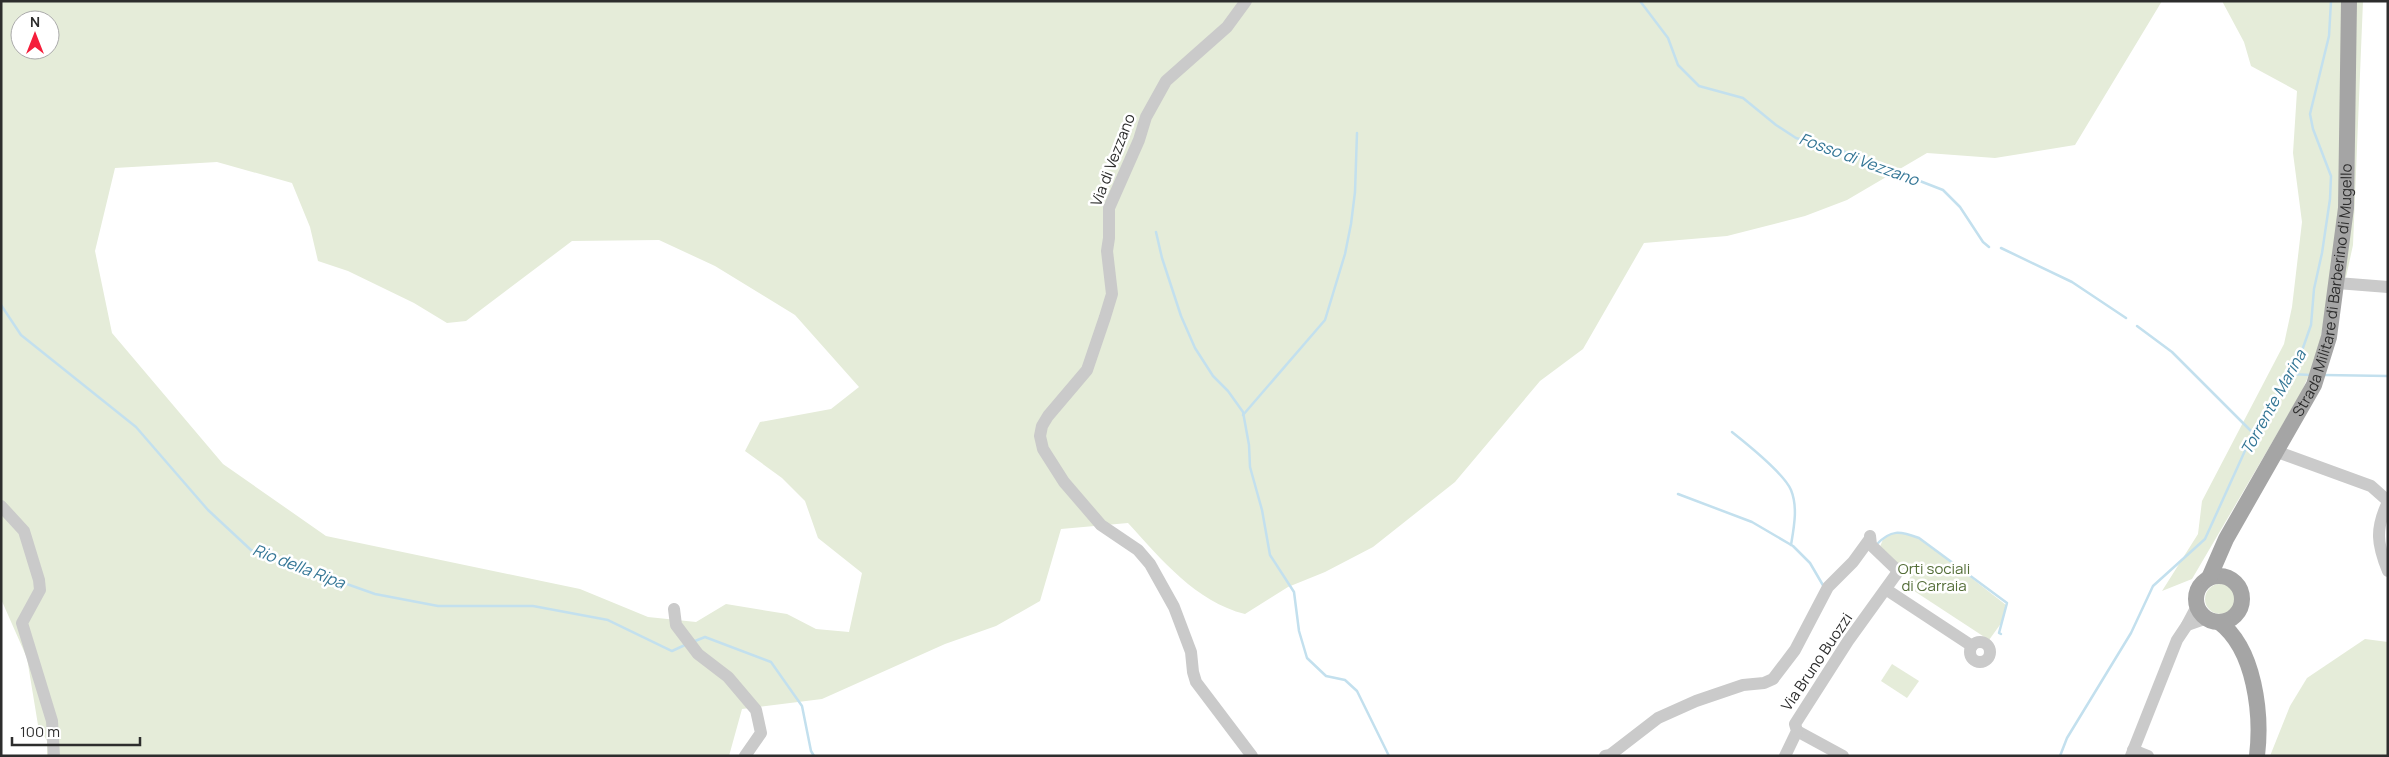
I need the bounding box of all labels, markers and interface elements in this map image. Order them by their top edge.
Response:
north arrow [10,10,60,60]
text: N [30,12,40,31]
street label: Via di Vezzano [1085,110,1140,209]
water label: Fosso di Vezzano [1796,127,1923,191]
street label: Strada Militare di Barberino di Mugello [2287,163,2357,420]
water label: Torrente Marina [2235,345,2311,458]
water label: Rio della Ripa [250,538,349,594]
park label: Orti sociali di Carraia [1898,558,1970,596]
street label: Via Bruno Buozzi [1776,609,1857,715]
scale bar [12,714,140,746]
text: 100 m [20,721,60,742]

